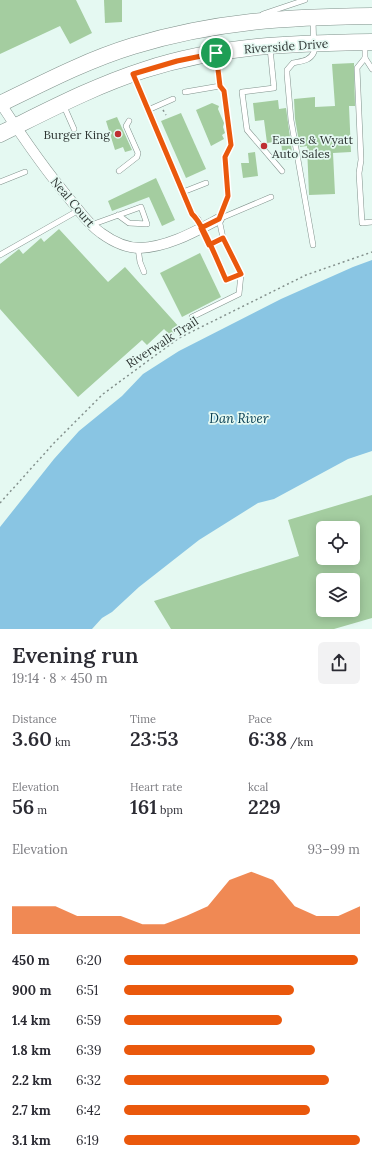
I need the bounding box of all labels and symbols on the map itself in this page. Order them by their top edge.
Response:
pin [199,36,233,70]
street label: Riverside Drive [243,36,329,56]
place label: Burger King [43,127,110,142]
marker: Burger King [113,129,123,139]
place label: Eanes & Wyatt Auto Sales [271,132,354,161]
marker: Eanes & Wyatt Auto Sales [259,141,269,151]
street label: Neal Court [48,174,98,230]
street label: Riverwalk Trail [123,313,201,371]
water label: Dan River [209,410,269,427]

